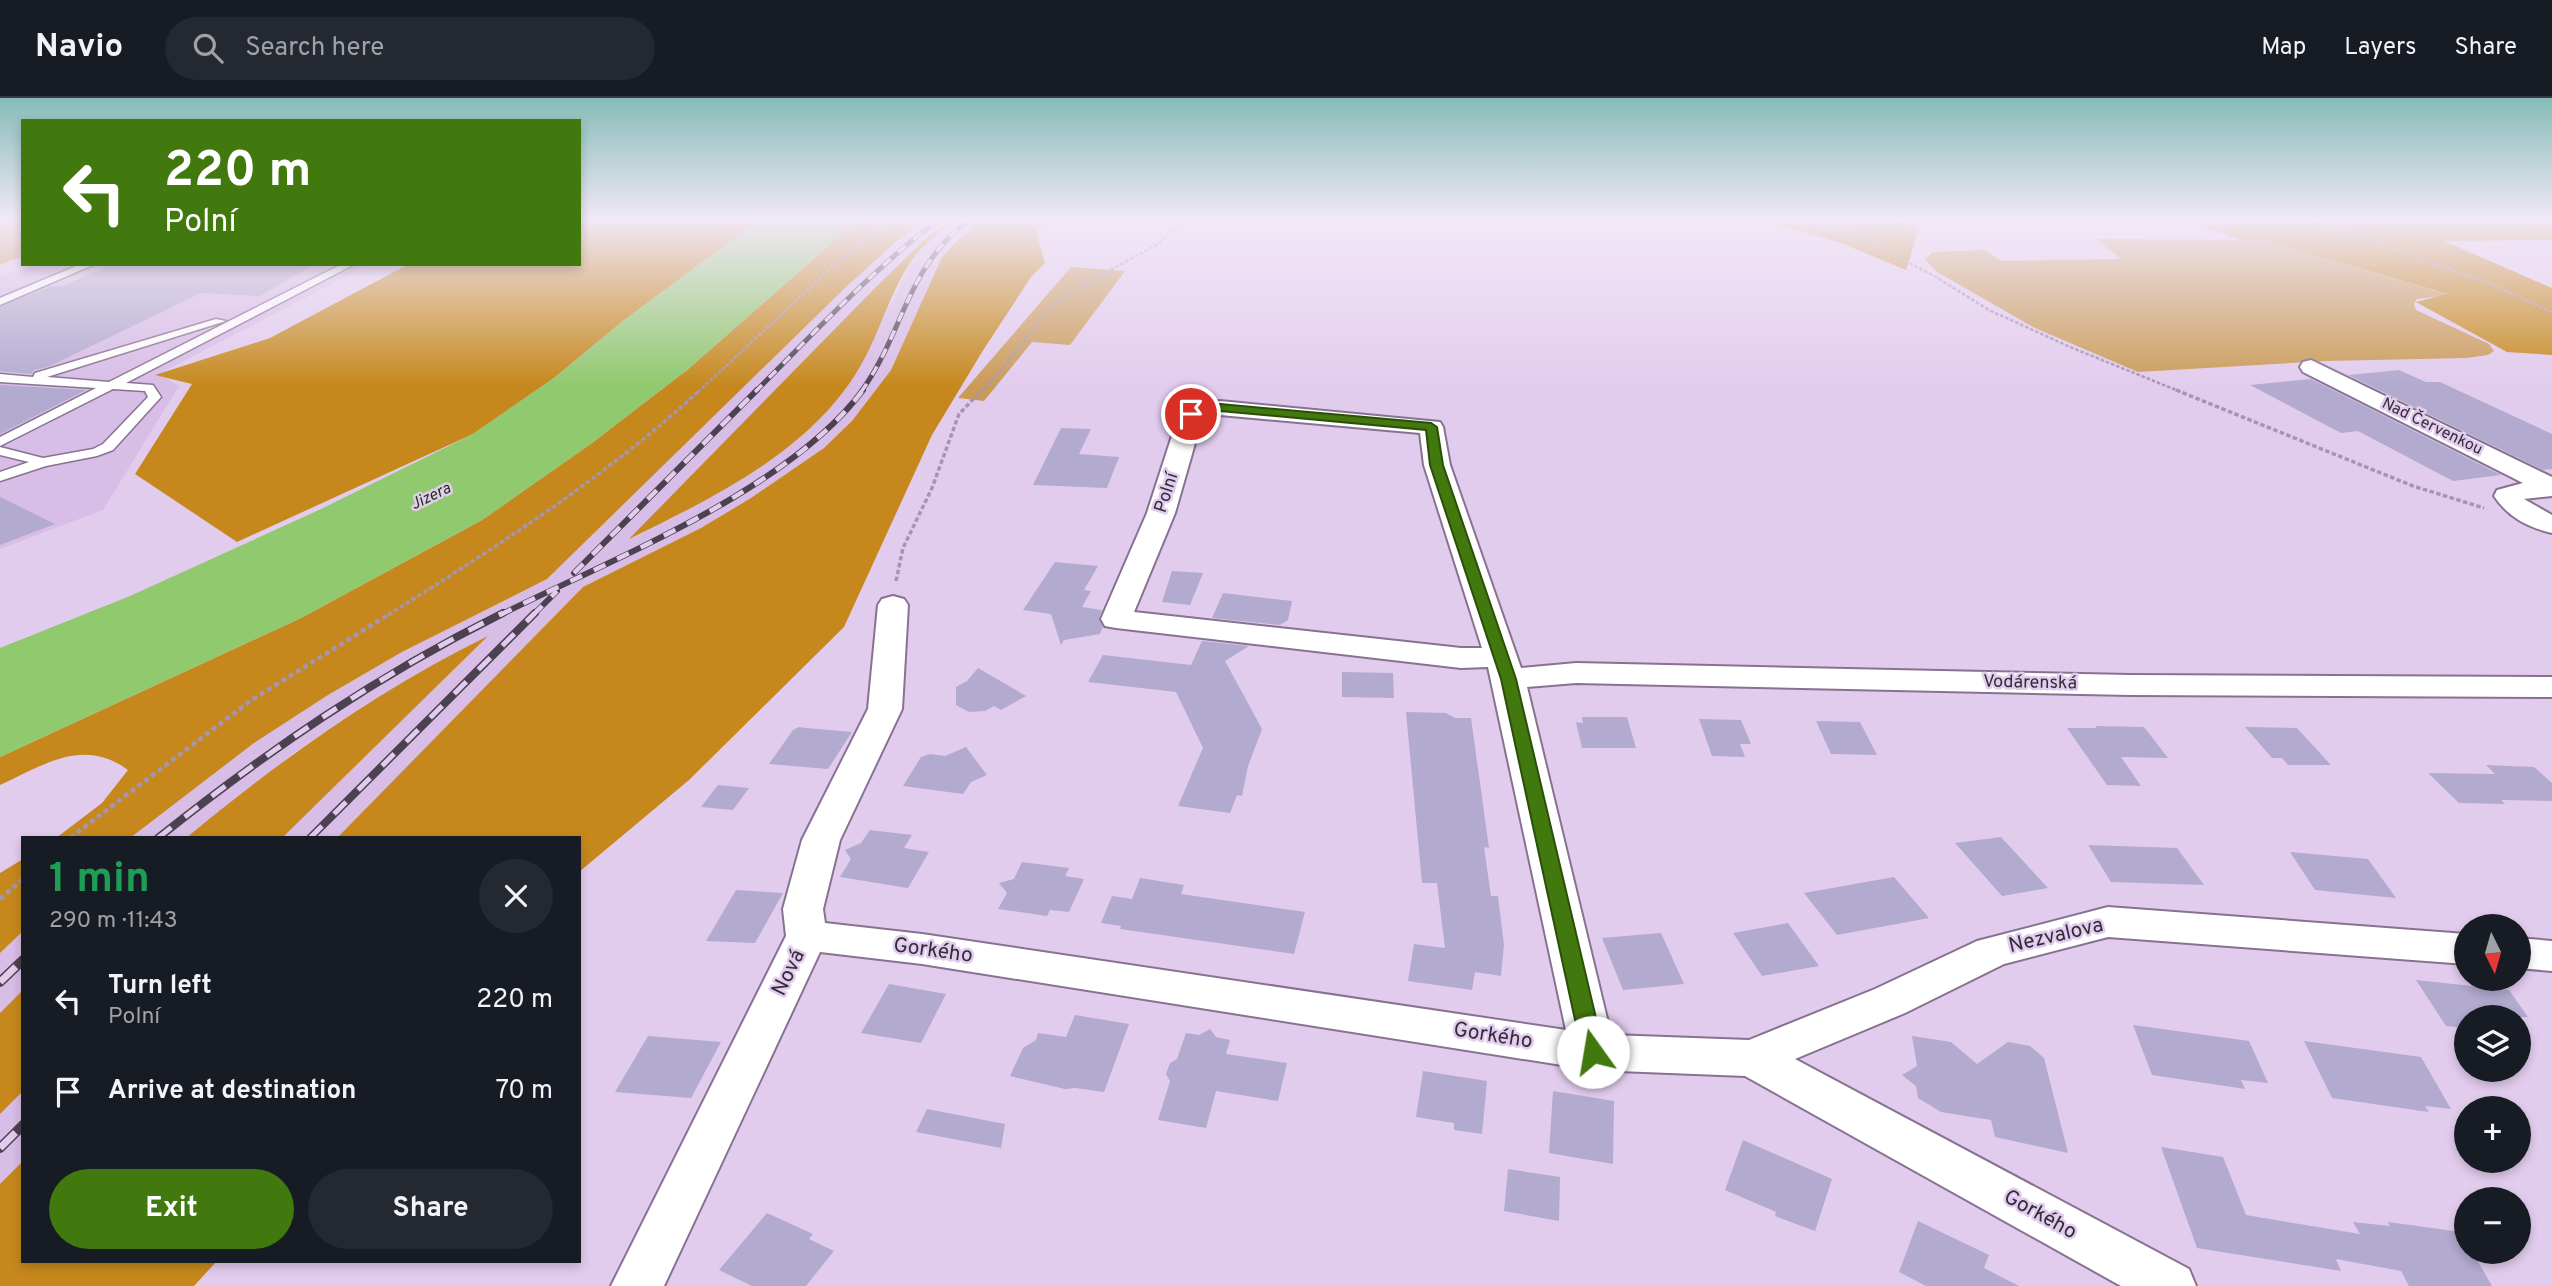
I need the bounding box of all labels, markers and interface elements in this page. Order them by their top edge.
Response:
search box [165,17,655,80]
text: Navio [35,27,123,69]
icon: search [189,29,227,67]
text: Search here [245,32,384,65]
text: Map [2261,33,2306,63]
text: Layers [2344,33,2416,63]
text: Share [2454,33,2517,63]
text: 220 m [164,142,311,204]
icon: left [49,147,140,238]
text: Polní [164,203,237,243]
pin [1161,384,1221,444]
street label: Nad Červenkou [2378,392,2487,460]
icon: arrive [1172,395,1210,433]
street label: Polní [1150,469,1185,516]
water label: Jizera [408,478,455,515]
street label: Vodárenská [1983,671,2077,695]
text: 1 min [49,854,150,907]
button: close [479,859,553,933]
text: 290 m · 11:43 [49,907,178,936]
street label: Nezvalova [2006,912,2106,960]
north arrow [2454,914,2530,990]
map controls [2454,914,2531,1264]
street label: Gorkého [892,932,974,970]
street label: Nová [766,945,812,1001]
text: Turn left [108,970,212,1003]
icon: left [49,982,87,1020]
text: 220 m [476,984,553,1017]
text: Polní [108,1003,160,1032]
button: layers [2454,1005,2531,1082]
position arrow [1556,1015,1630,1089]
street label: Gorkého [1451,1016,1535,1056]
icon: arrive [49,1073,87,1111]
text: Arrive at destination [108,1075,356,1108]
text: 70 m [495,1075,553,1108]
button: + [2454,1096,2531,1173]
button: Exit [49,1169,294,1249]
button: Share [308,1169,553,1249]
street label: Gorkého [1999,1184,2081,1246]
button: − [2454,1187,2531,1264]

